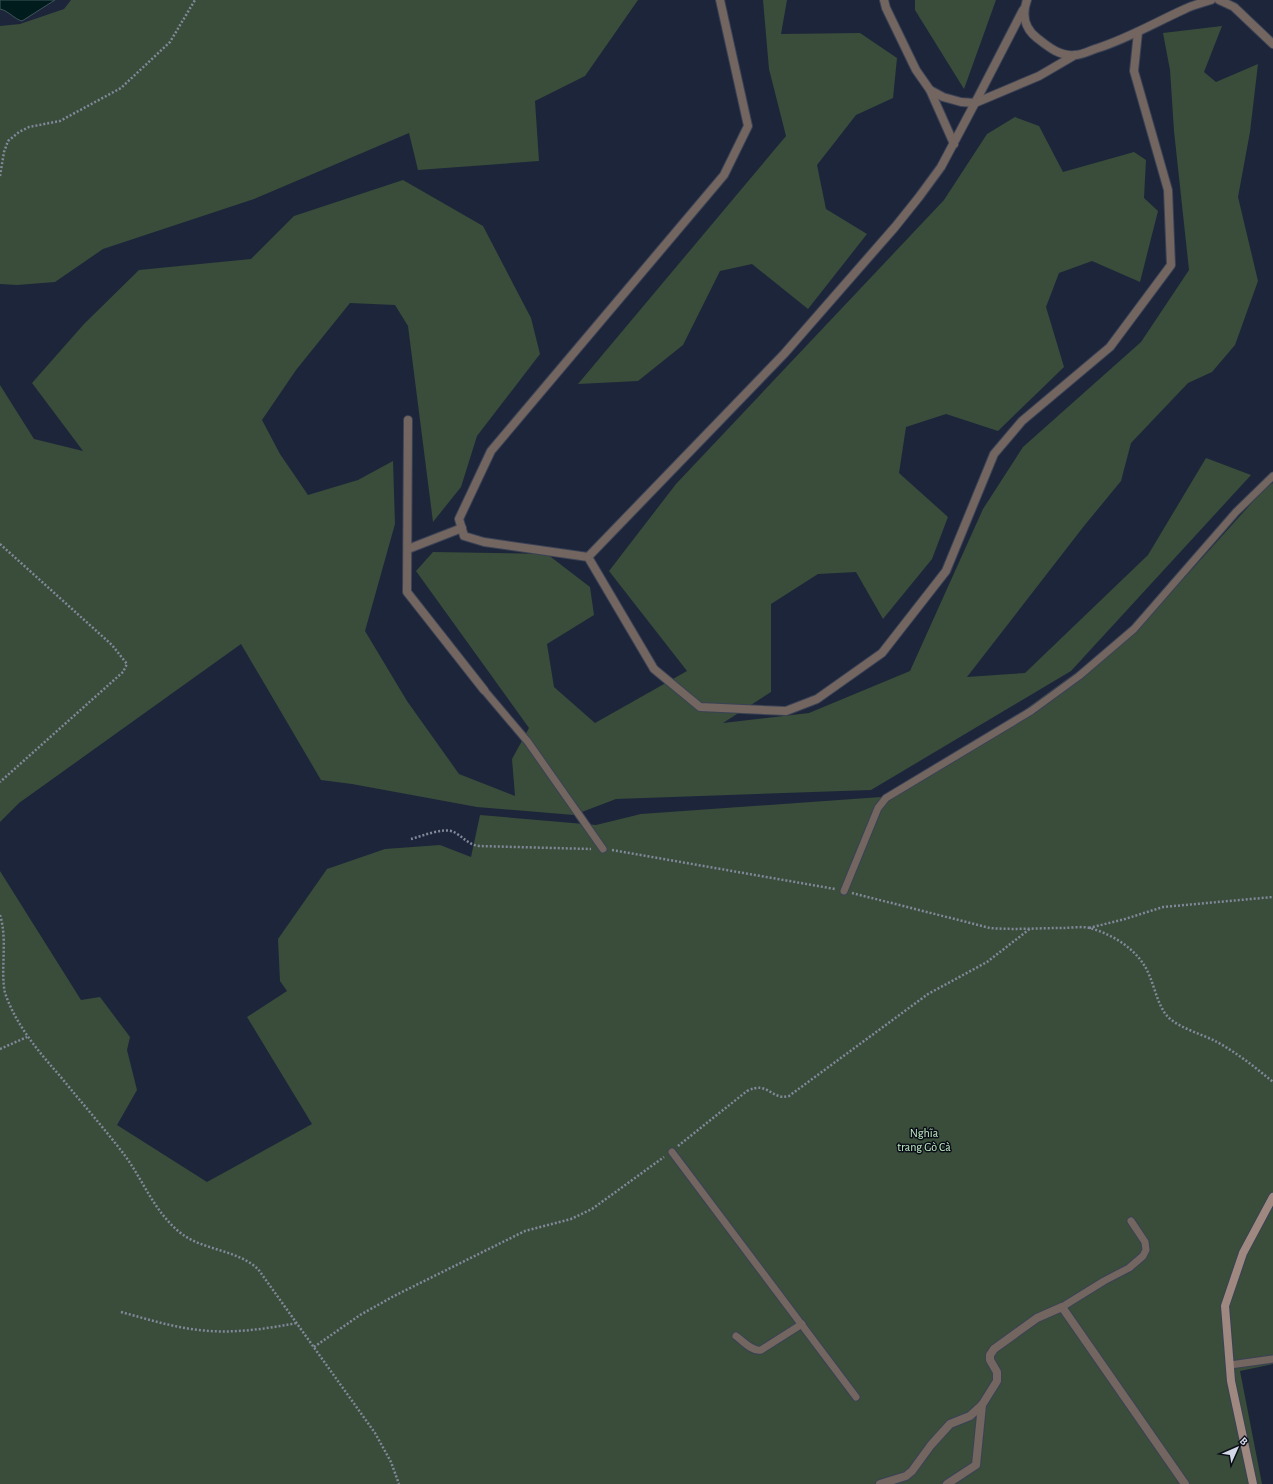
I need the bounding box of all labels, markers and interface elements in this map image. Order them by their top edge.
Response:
park label: Nghĩa trang Gò Cà [897,1127,951,1153]
north arrow [1217,1428,1257,1468]
text: B [1238,1435,1250,1448]

